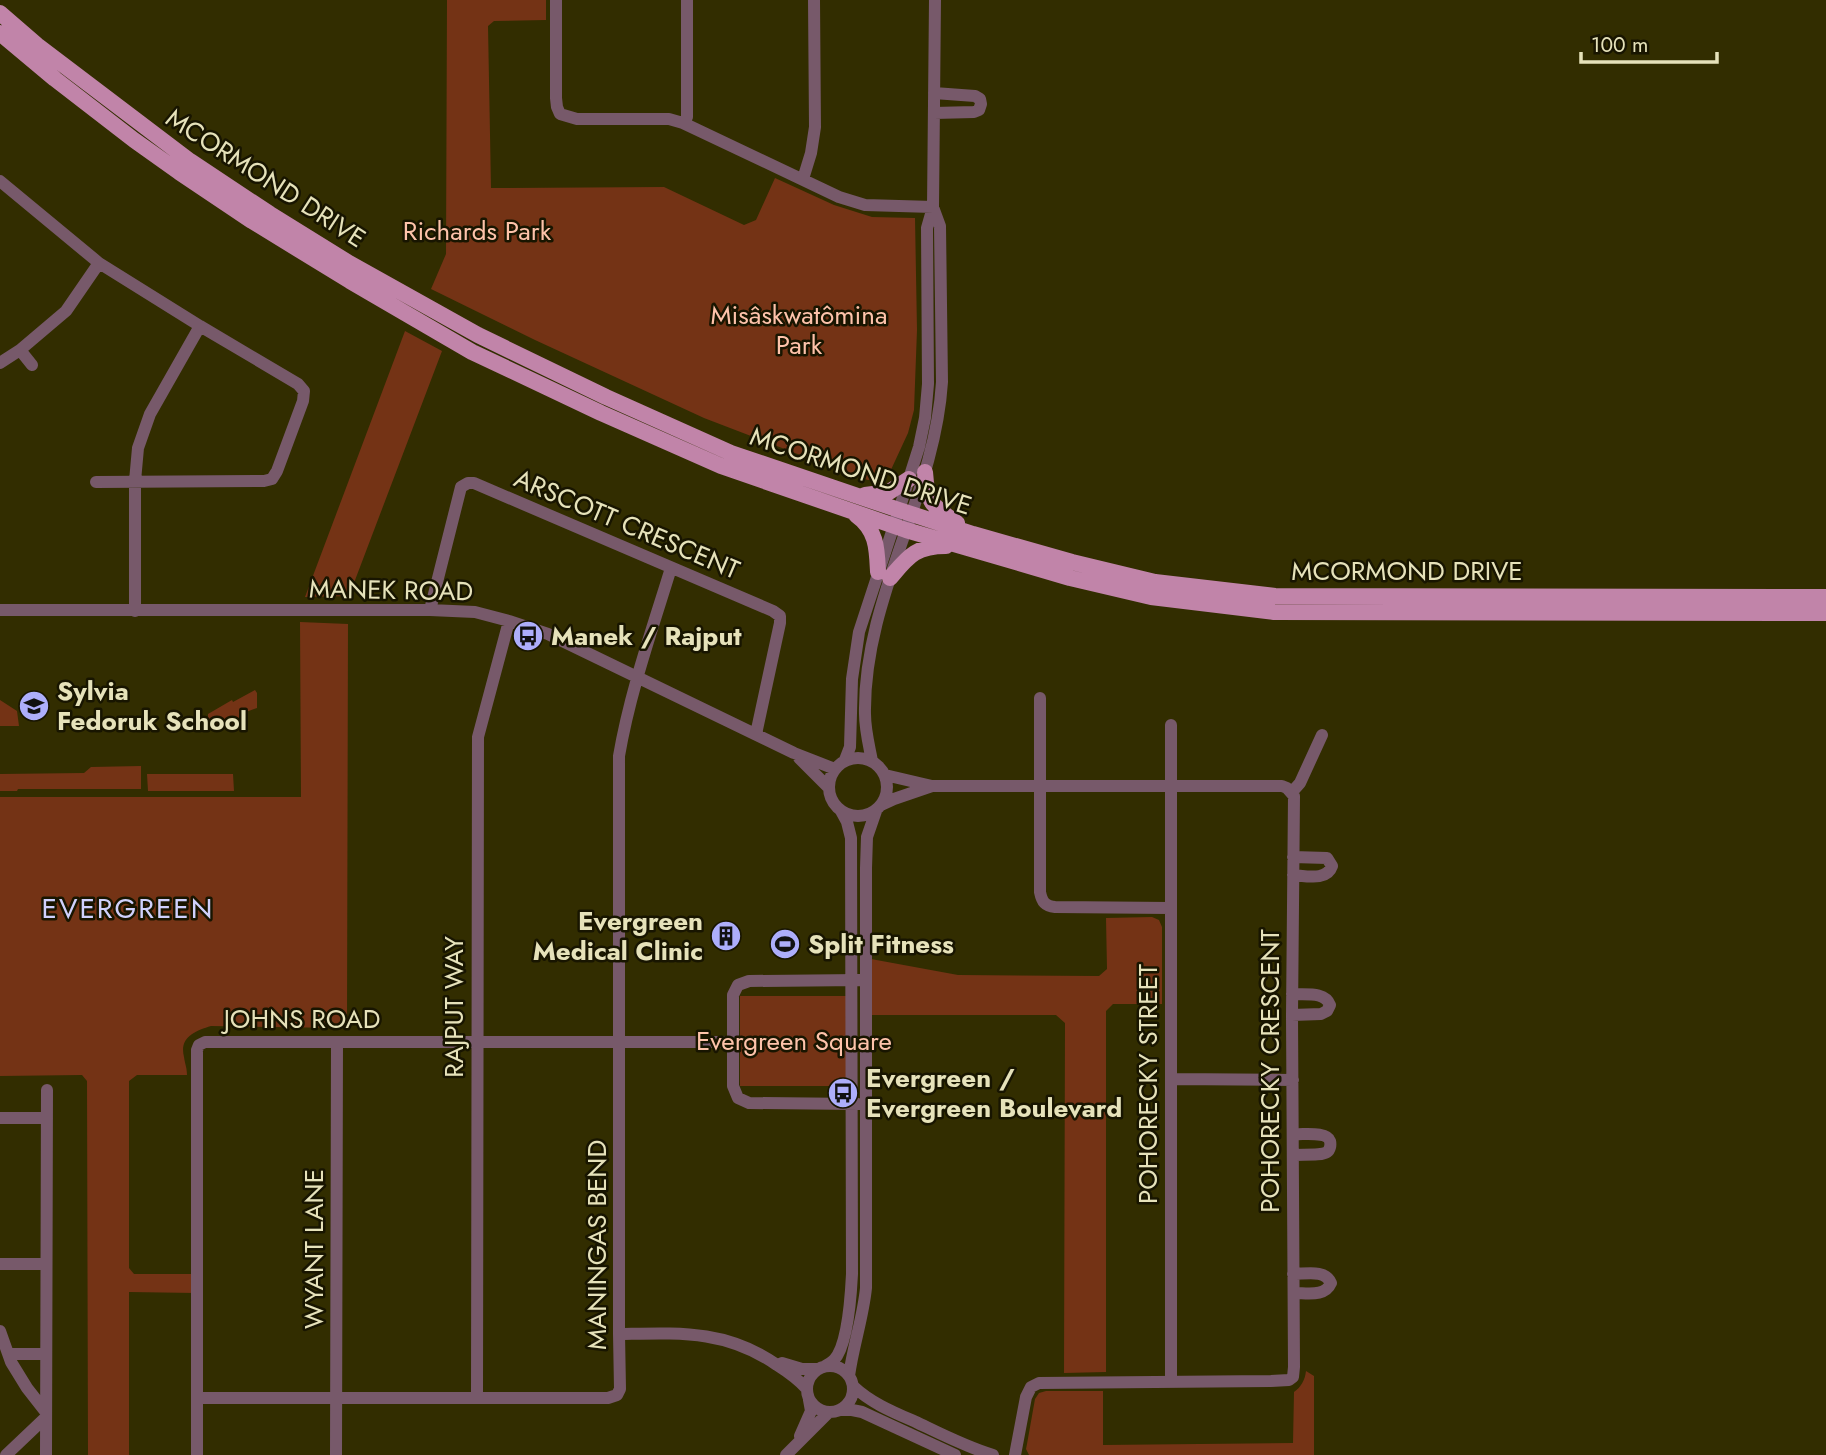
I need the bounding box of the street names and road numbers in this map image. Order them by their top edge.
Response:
street label: MCORMOND DRIVE [159,99,373,257]
street label: MCORMOND DRIVE [745,417,977,525]
street label: ARSCOTT CRESCENT [508,459,746,589]
street label: MCORMOND DRIVE [1291,552,1523,590]
street label: MANEK ROAD [309,570,473,610]
street label: POHORECKY CRESCENT [1251,929,1289,1213]
street label: RAJPUT WAY [435,936,473,1078]
street label: POHORECKY STREET [1129,964,1167,1204]
street label: JOHNS ROAD [221,1000,380,1038]
street label: MANINGAS BEND [578,1140,616,1350]
street label: WYANT LANE [295,1169,333,1329]

